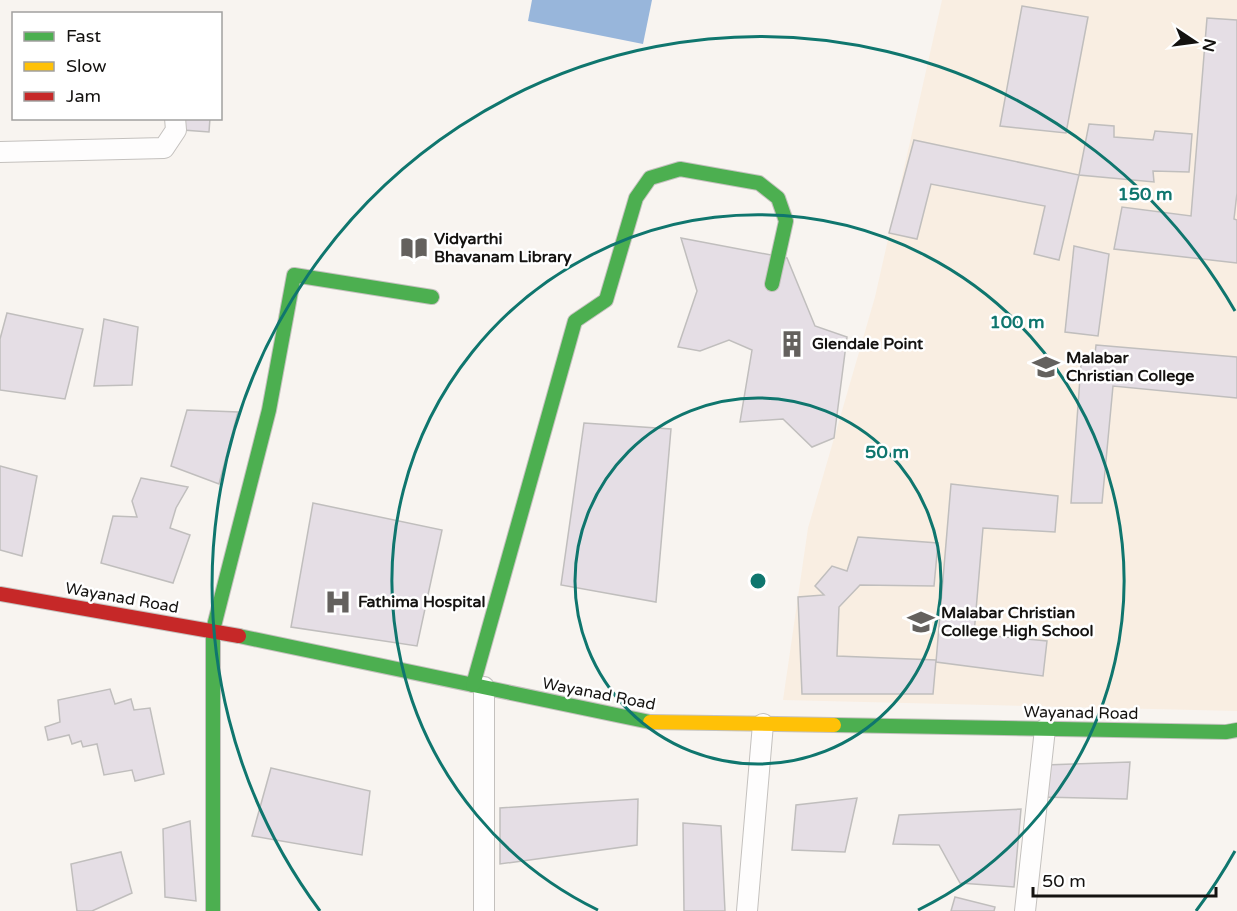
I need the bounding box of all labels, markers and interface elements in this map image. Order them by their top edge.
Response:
legend [12,12,222,120]
north arrow [1165,12,1225,72]
text: Fast [66,25,101,47]
text: N [1197,37,1220,54]
text: Slow [66,55,107,77]
text: Jam [66,85,101,107]
text: 150 m [1117,183,1173,205]
place label: Vidyarthi Bhavanam Library [434,229,572,267]
library icon: Vidyarthi Bhavanam Library [399,233,429,263]
text: 100 m [989,311,1045,333]
building icon: Glendale Point [777,329,807,359]
place label: Glendale Point [812,334,924,354]
place label: Malabar Christian College [1066,348,1194,386]
school or university icon: Malabar Christian College [1031,352,1061,382]
text: 50 m [865,441,909,463]
centre of rings [748,571,768,591]
street label: Wayanad Road [64,578,180,618]
hospital icon: Fathima Hospital [323,587,353,617]
place label: Fathima Hospital [358,592,485,612]
place label: Malabar Christian College High School [941,603,1093,641]
school or university icon: Malabar Christian College High School [906,607,936,637]
street label: Wayanad Road [541,673,657,715]
street label: Wayanad Road [1023,702,1139,724]
scale bar [1033,860,1216,898]
text: 50 m [1042,870,1086,892]

